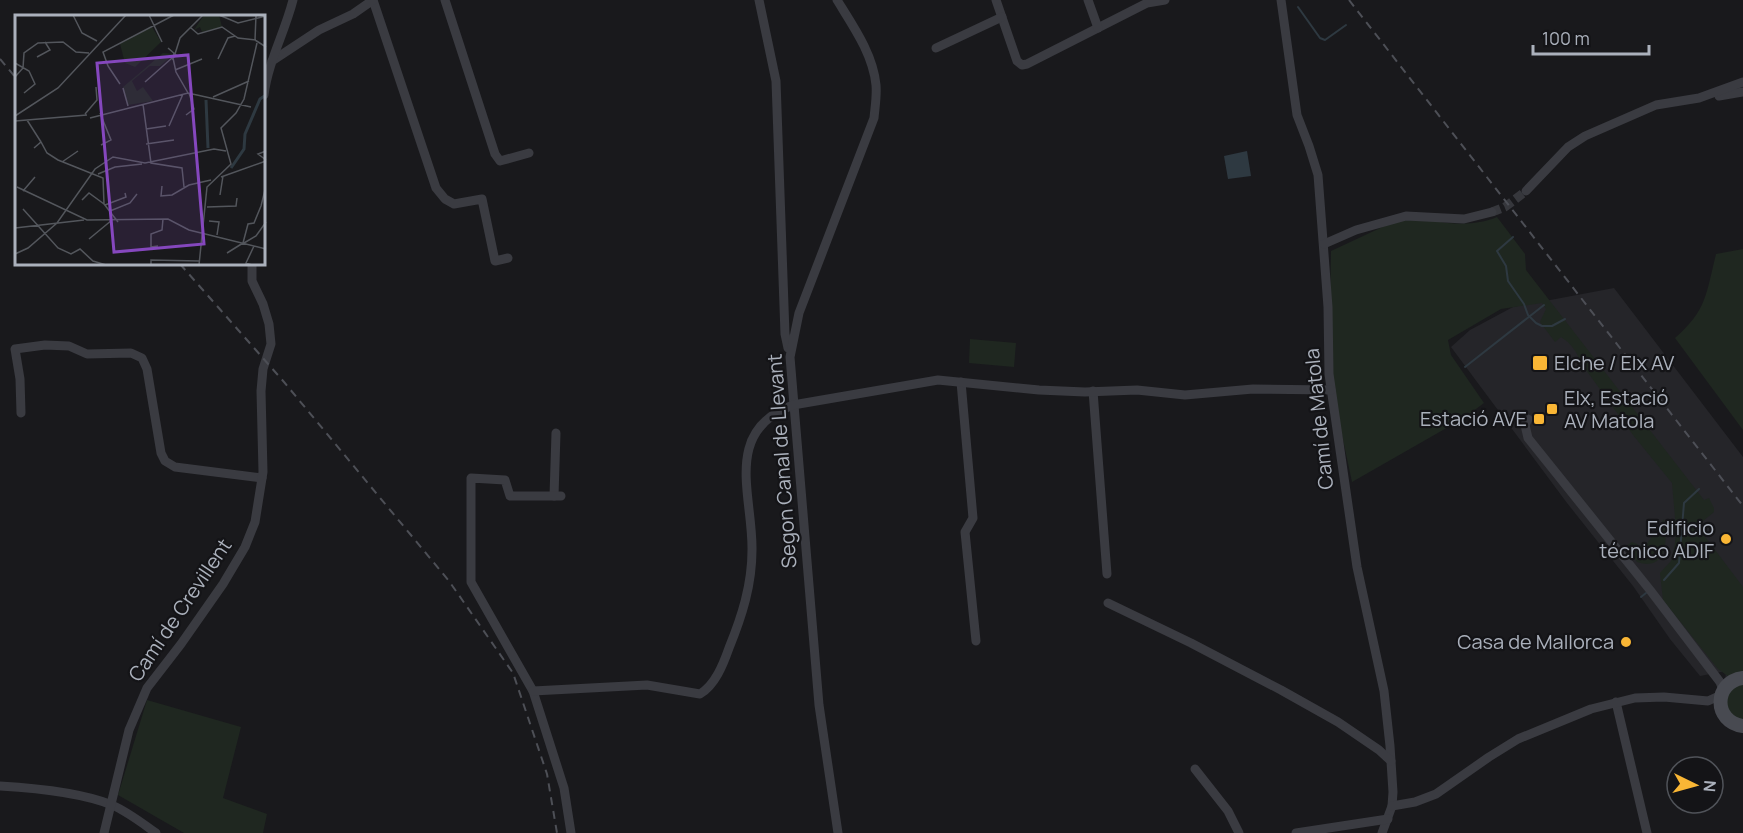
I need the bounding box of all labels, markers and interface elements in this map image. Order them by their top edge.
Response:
inset map [15,15,266,266]
scale bar [1533,18,1648,56]
text: 100 m [1542,26,1590,50]
street label: Camí de Matola [1298,347,1339,491]
place label: Elche / Elx AV [1554,349,1674,376]
street label: Segon Canal de Llevant [761,353,802,569]
marker: Elche / Elx AV [1531,354,1549,372]
place label: Elx, Estació AV Matola [1564,384,1668,434]
marker: Elx, Estació AV Matola [1545,402,1559,416]
place label: Estació AVE [1420,405,1527,432]
marker: Estació AVE [1532,412,1546,426]
place label: Edificio técnico ADIF [1599,514,1714,564]
marker: Edificio técnico ADIF [1719,532,1733,546]
street label: Camí de Crevillent [122,533,237,686]
place label: Casa de Mallorca [1457,628,1614,655]
marker: Casa de Mallorca [1619,635,1633,649]
north arrow [1665,755,1725,815]
text: N [1698,780,1721,793]

